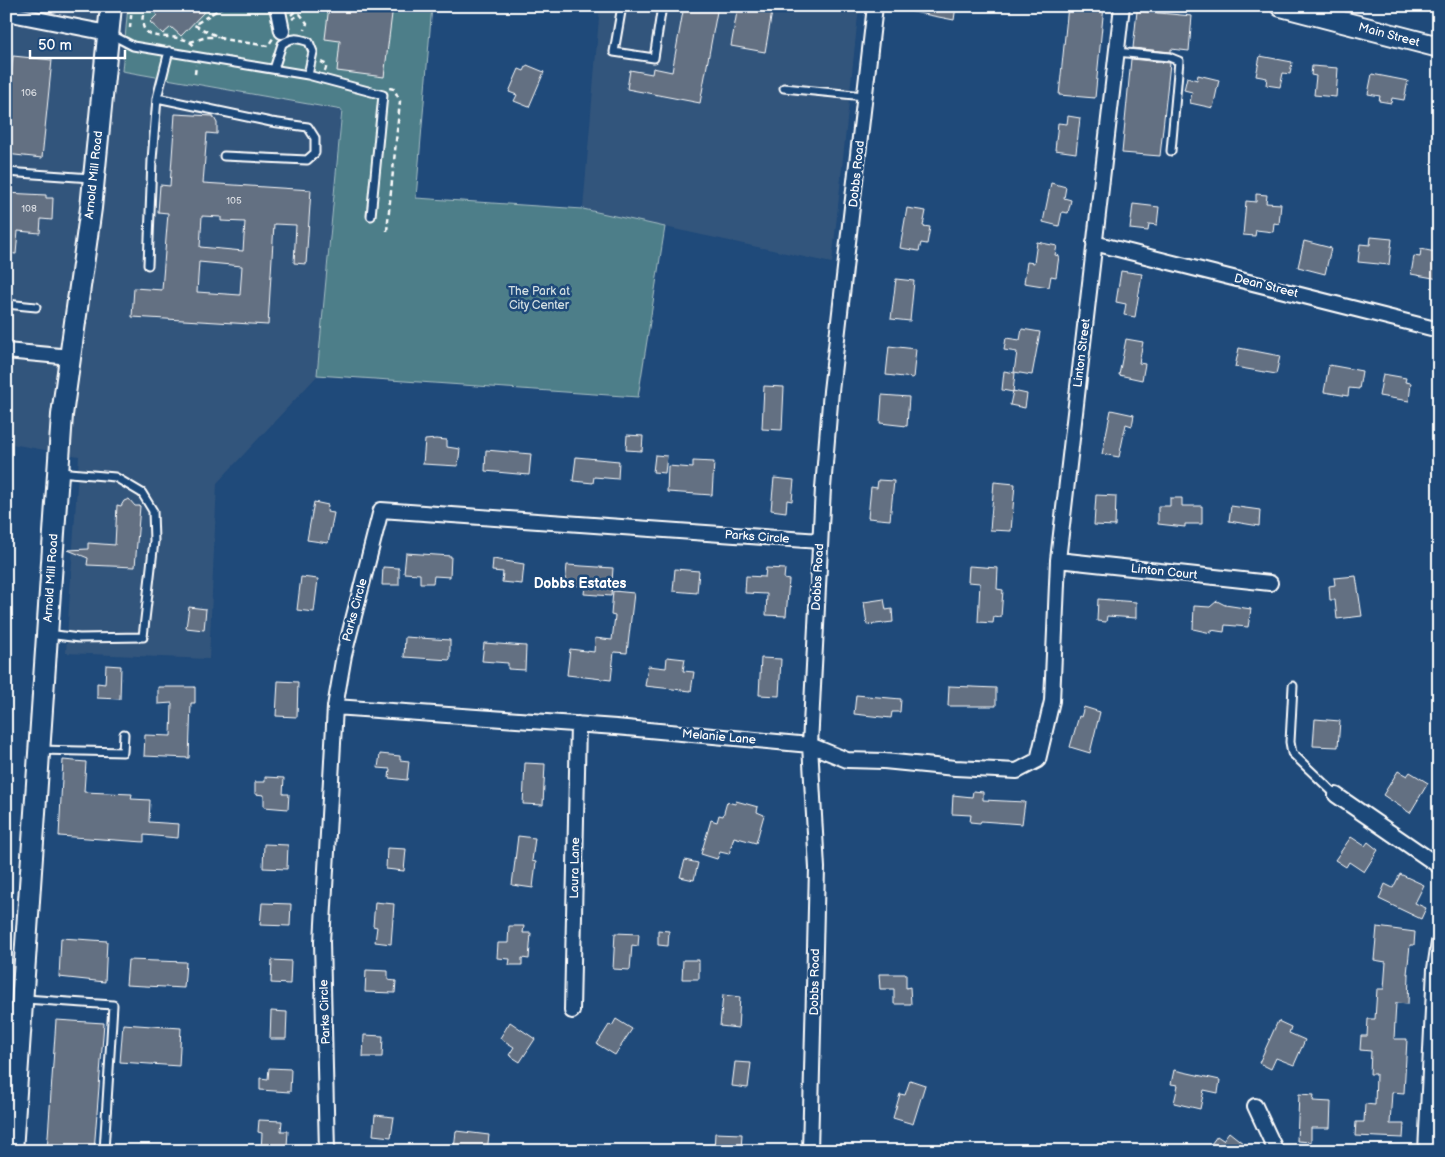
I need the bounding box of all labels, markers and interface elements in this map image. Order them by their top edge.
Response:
street label: Main Street [1357,20,1422,50]
scale bar [30,28,125,60]
text: 50 m [38,36,72,55]
house number: 106 [21,87,37,99]
street label: Arnold Mill Road [82,130,106,220]
street label: Dobbs Road [846,140,868,208]
house number: 105 [226,195,242,207]
house number: 108 [21,203,37,215]
street label: Dean Street [1233,271,1300,301]
park label: The Park at City Center [508,284,570,313]
street label: Linton Street [1070,317,1094,388]
street label: Parks Circle [724,527,790,547]
street label: Arnold Mill Road [40,533,62,623]
street label: Dobbs Road [809,543,827,611]
street label: Linton Court [1130,561,1198,583]
district label: Dobbs Estates [534,575,626,592]
street label: Parks Circle [339,577,371,643]
street label: Melanie Lane [681,726,757,748]
street label: Laura Lane [567,837,583,899]
street label: Dobbs Road [807,948,823,1016]
street label: Parks Circle [316,979,334,1045]

